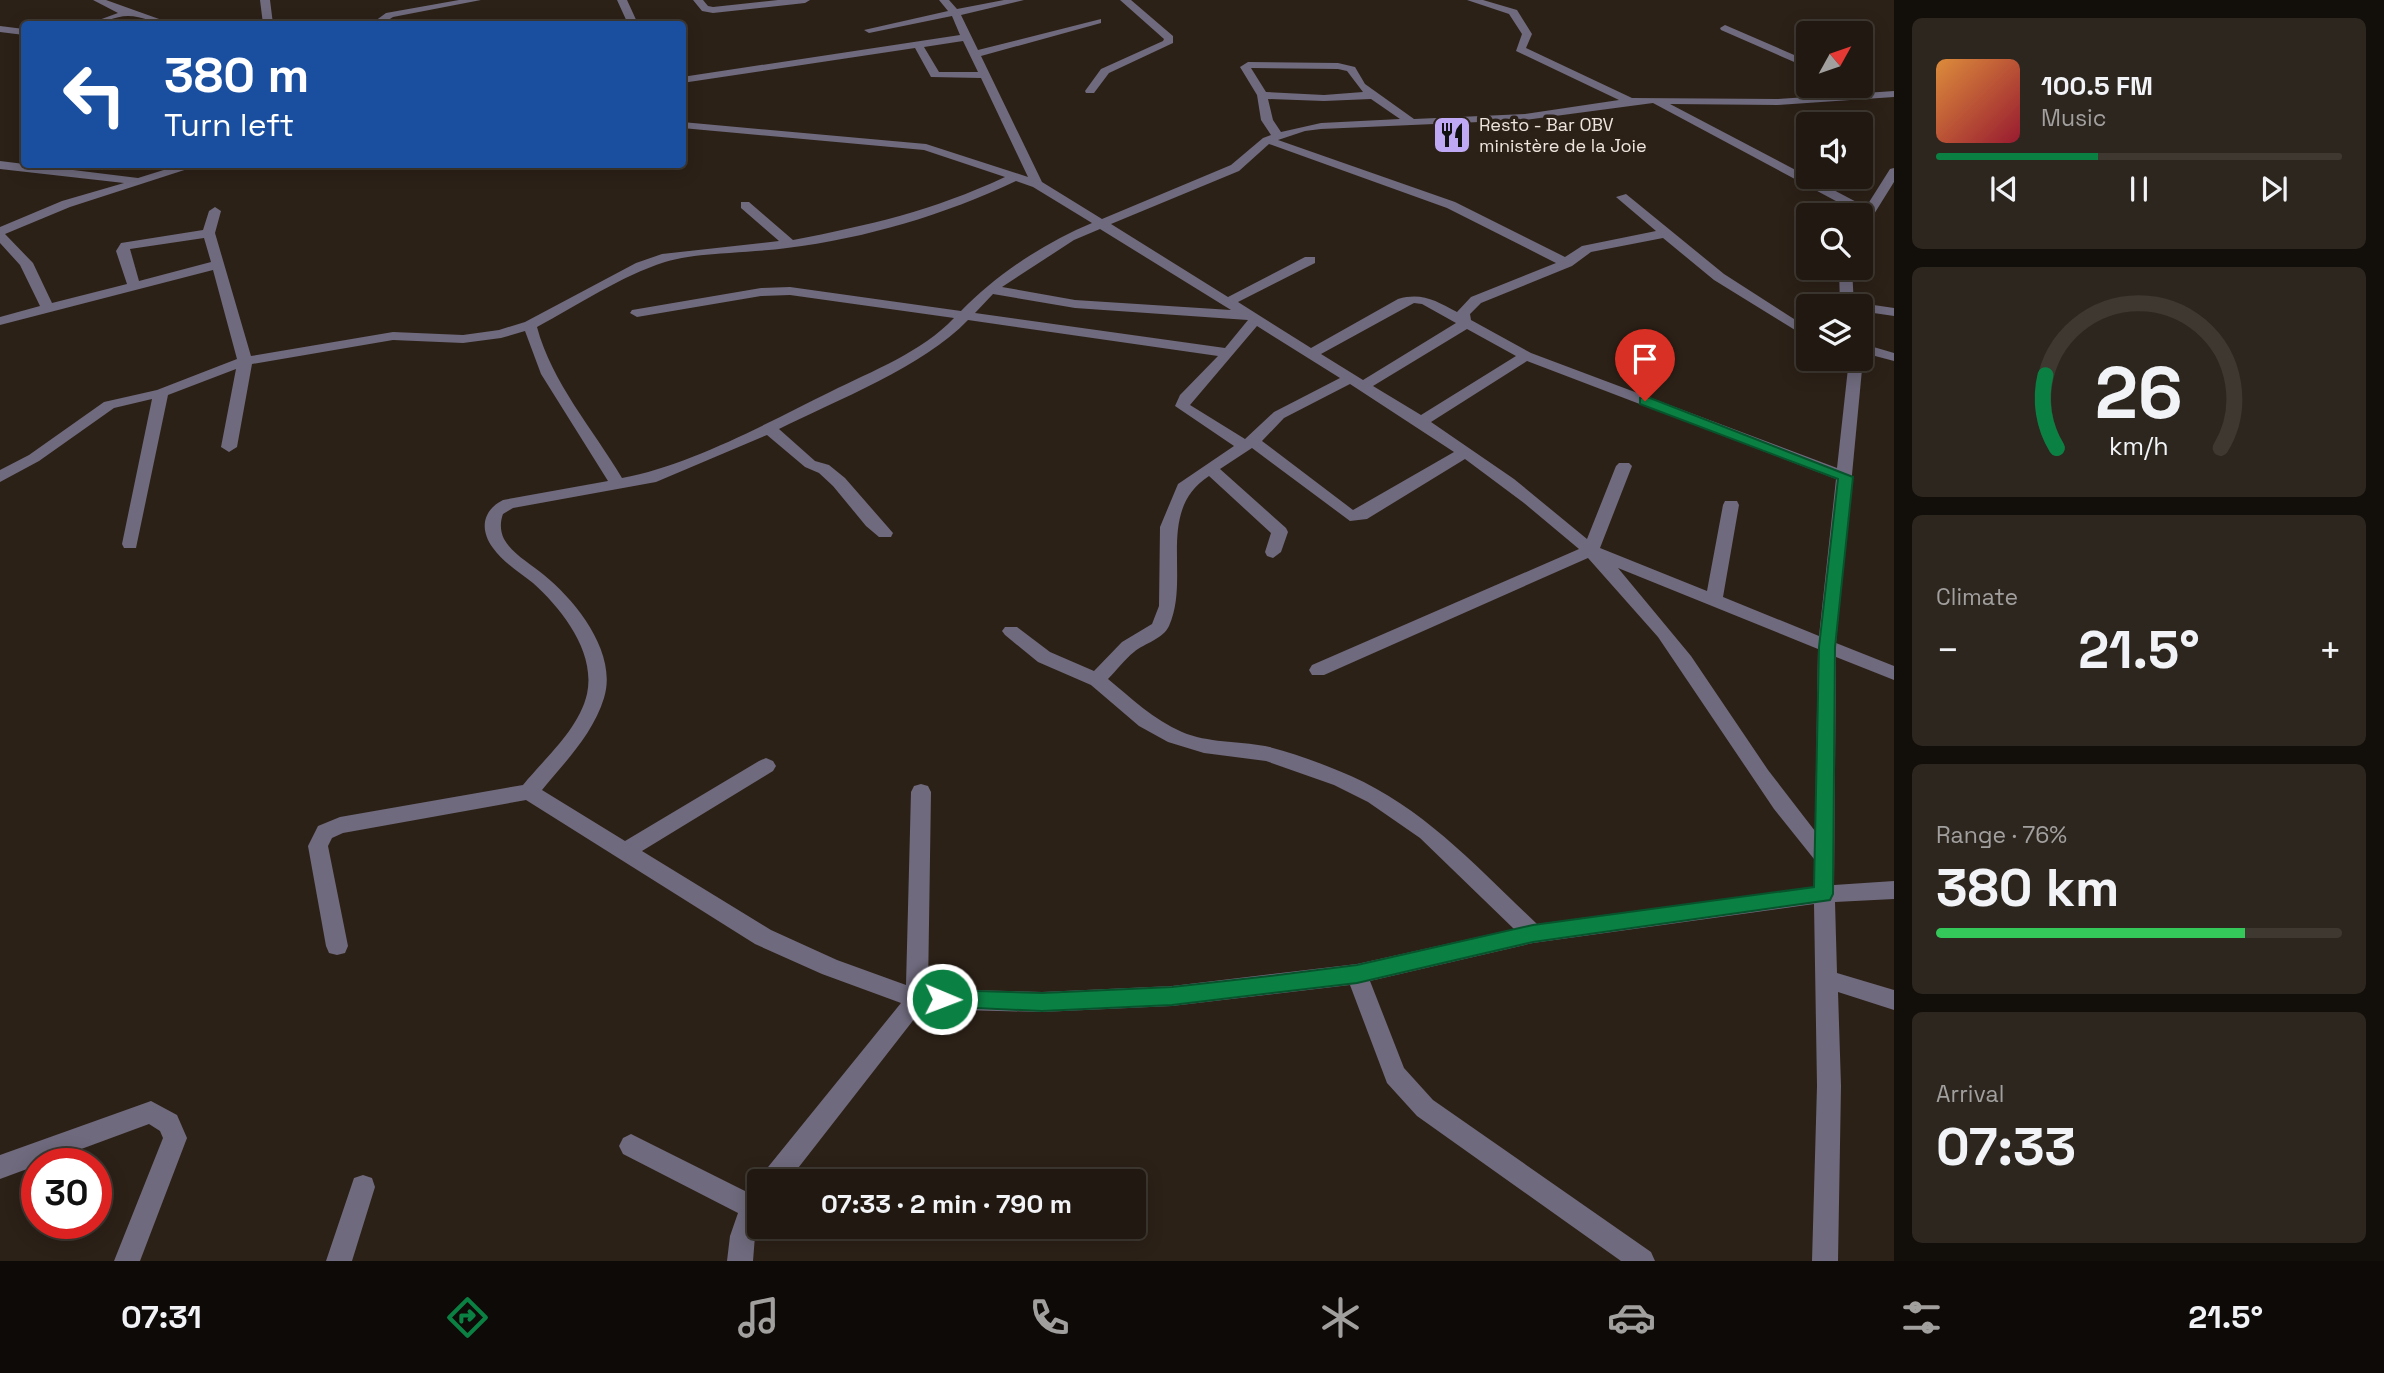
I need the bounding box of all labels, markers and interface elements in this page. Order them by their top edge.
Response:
north arrow [1796,21,1872,98]
map controls [1796,21,1873,371]
text: 380 m [164,44,309,106]
icon: left [49,49,140,140]
text: 100.5 FM [2041,69,2153,103]
text: Music [2041,103,2106,133]
text: Turn left [164,105,294,145]
button: sound [1796,112,1873,189]
place label: Resto - Bar OBV ministère de la Joie [1479,113,1647,157]
restaurant icon: Resto - Bar OBV ministère de la Joie [1431,114,1473,156]
icon: previous [1985,170,2023,208]
icon: pause [2120,170,2158,208]
icon: next [2255,170,2293,208]
button: search [1796,203,1873,280]
button: layers [1796,294,1873,371]
pin [1615,329,1675,401]
icon: arrive [1626,340,1664,378]
text: 26 [2095,346,2183,439]
text: km/h [2109,430,2169,462]
text: Climate [1936,582,2018,612]
text: 21.5° [2078,617,2200,683]
text: − [1936,626,1960,674]
text: + [2318,626,2342,674]
text: Range · 76% [1936,820,2067,850]
text: 380 km [1936,855,2119,921]
position arrow [905,962,979,1036]
text: Arrival [1936,1079,2004,1109]
text: 07:33 [1936,1114,2076,1180]
speed limit sign: 30 [21,1148,112,1239]
text: 07:33 · 2 min · 790 m [821,1187,1072,1221]
icon: directions [443,1293,492,1342]
icon: music [734,1293,783,1342]
icon: phone [1025,1293,1074,1342]
icon: climate [1316,1293,1365,1342]
icon: car [1607,1293,1656,1342]
icon: filters [1897,1293,1946,1342]
text: 07:31 [121,1297,202,1337]
text: 21.5° [2188,1297,2263,1337]

